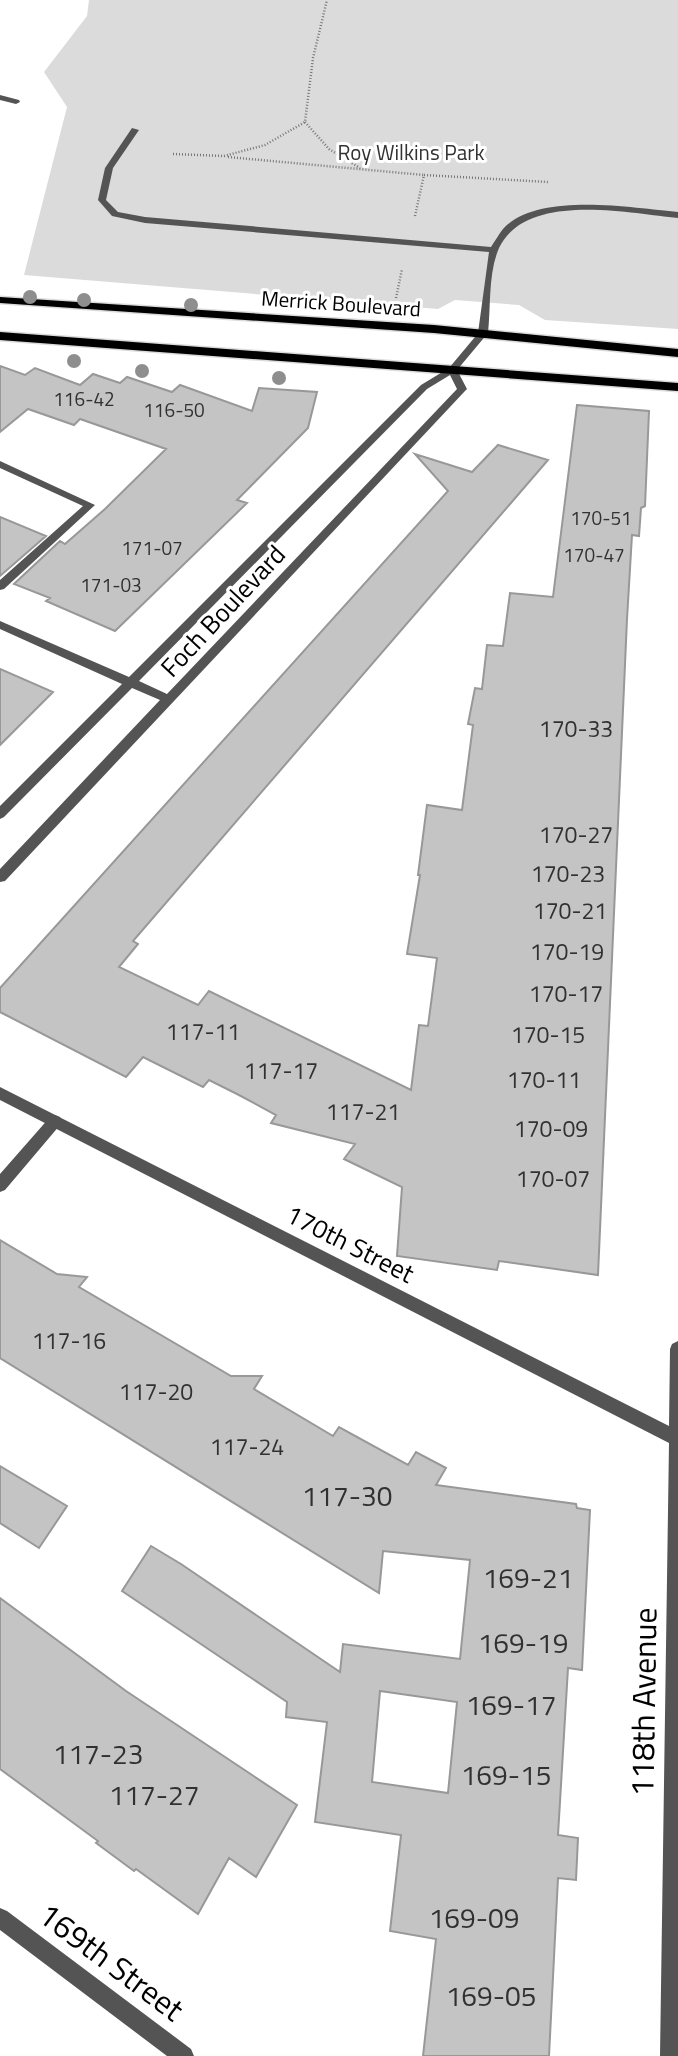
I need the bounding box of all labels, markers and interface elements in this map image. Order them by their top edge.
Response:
park label: Roy Wilkins Park [338,136,484,168]
street label: Merrick Boulevard [260,281,422,325]
house number: 116-42 [53,384,115,413]
house number: 116-50 [143,395,205,424]
house number: 170-51 [570,503,632,532]
house number: 171-07 [121,533,183,562]
street label: Foch Boulevard [151,536,294,685]
house number: 170-47 [563,540,625,569]
house number: 171-03 [80,570,142,599]
house number: 170-33 [539,711,613,746]
house number: 170-27 [539,817,613,852]
house number: 170-23 [531,856,605,891]
house number: 170-21 [533,893,607,928]
house number: 170-19 [530,934,604,969]
house number: 170-17 [529,976,603,1011]
house number: 117-11 [166,1014,240,1049]
house number: 170-15 [511,1017,585,1052]
house number: 117-17 [244,1053,318,1088]
house number: 170-11 [507,1062,581,1097]
house number: 117-21 [326,1094,400,1129]
house number: 170-09 [514,1111,588,1146]
house number: 170-07 [516,1161,590,1196]
street label: 170th Street [279,1195,421,1293]
house number: 117-16 [32,1323,106,1358]
house number: 117-20 [119,1374,193,1409]
house number: 117-24 [210,1429,284,1464]
house number: 117-30 [302,1474,392,1517]
house number: 169-21 [483,1556,573,1599]
street label: 118th Avenue [617,1607,669,1797]
house number: 169-19 [478,1621,568,1664]
house number: 169-17 [466,1683,556,1726]
house number: 117-23 [53,1732,143,1775]
house number: 169-15 [461,1753,551,1796]
house number: 117-27 [109,1773,199,1816]
street label: 169th Street [29,1890,195,2032]
house number: 169-09 [429,1896,519,1939]
house number: 169-05 [446,1974,536,2017]

